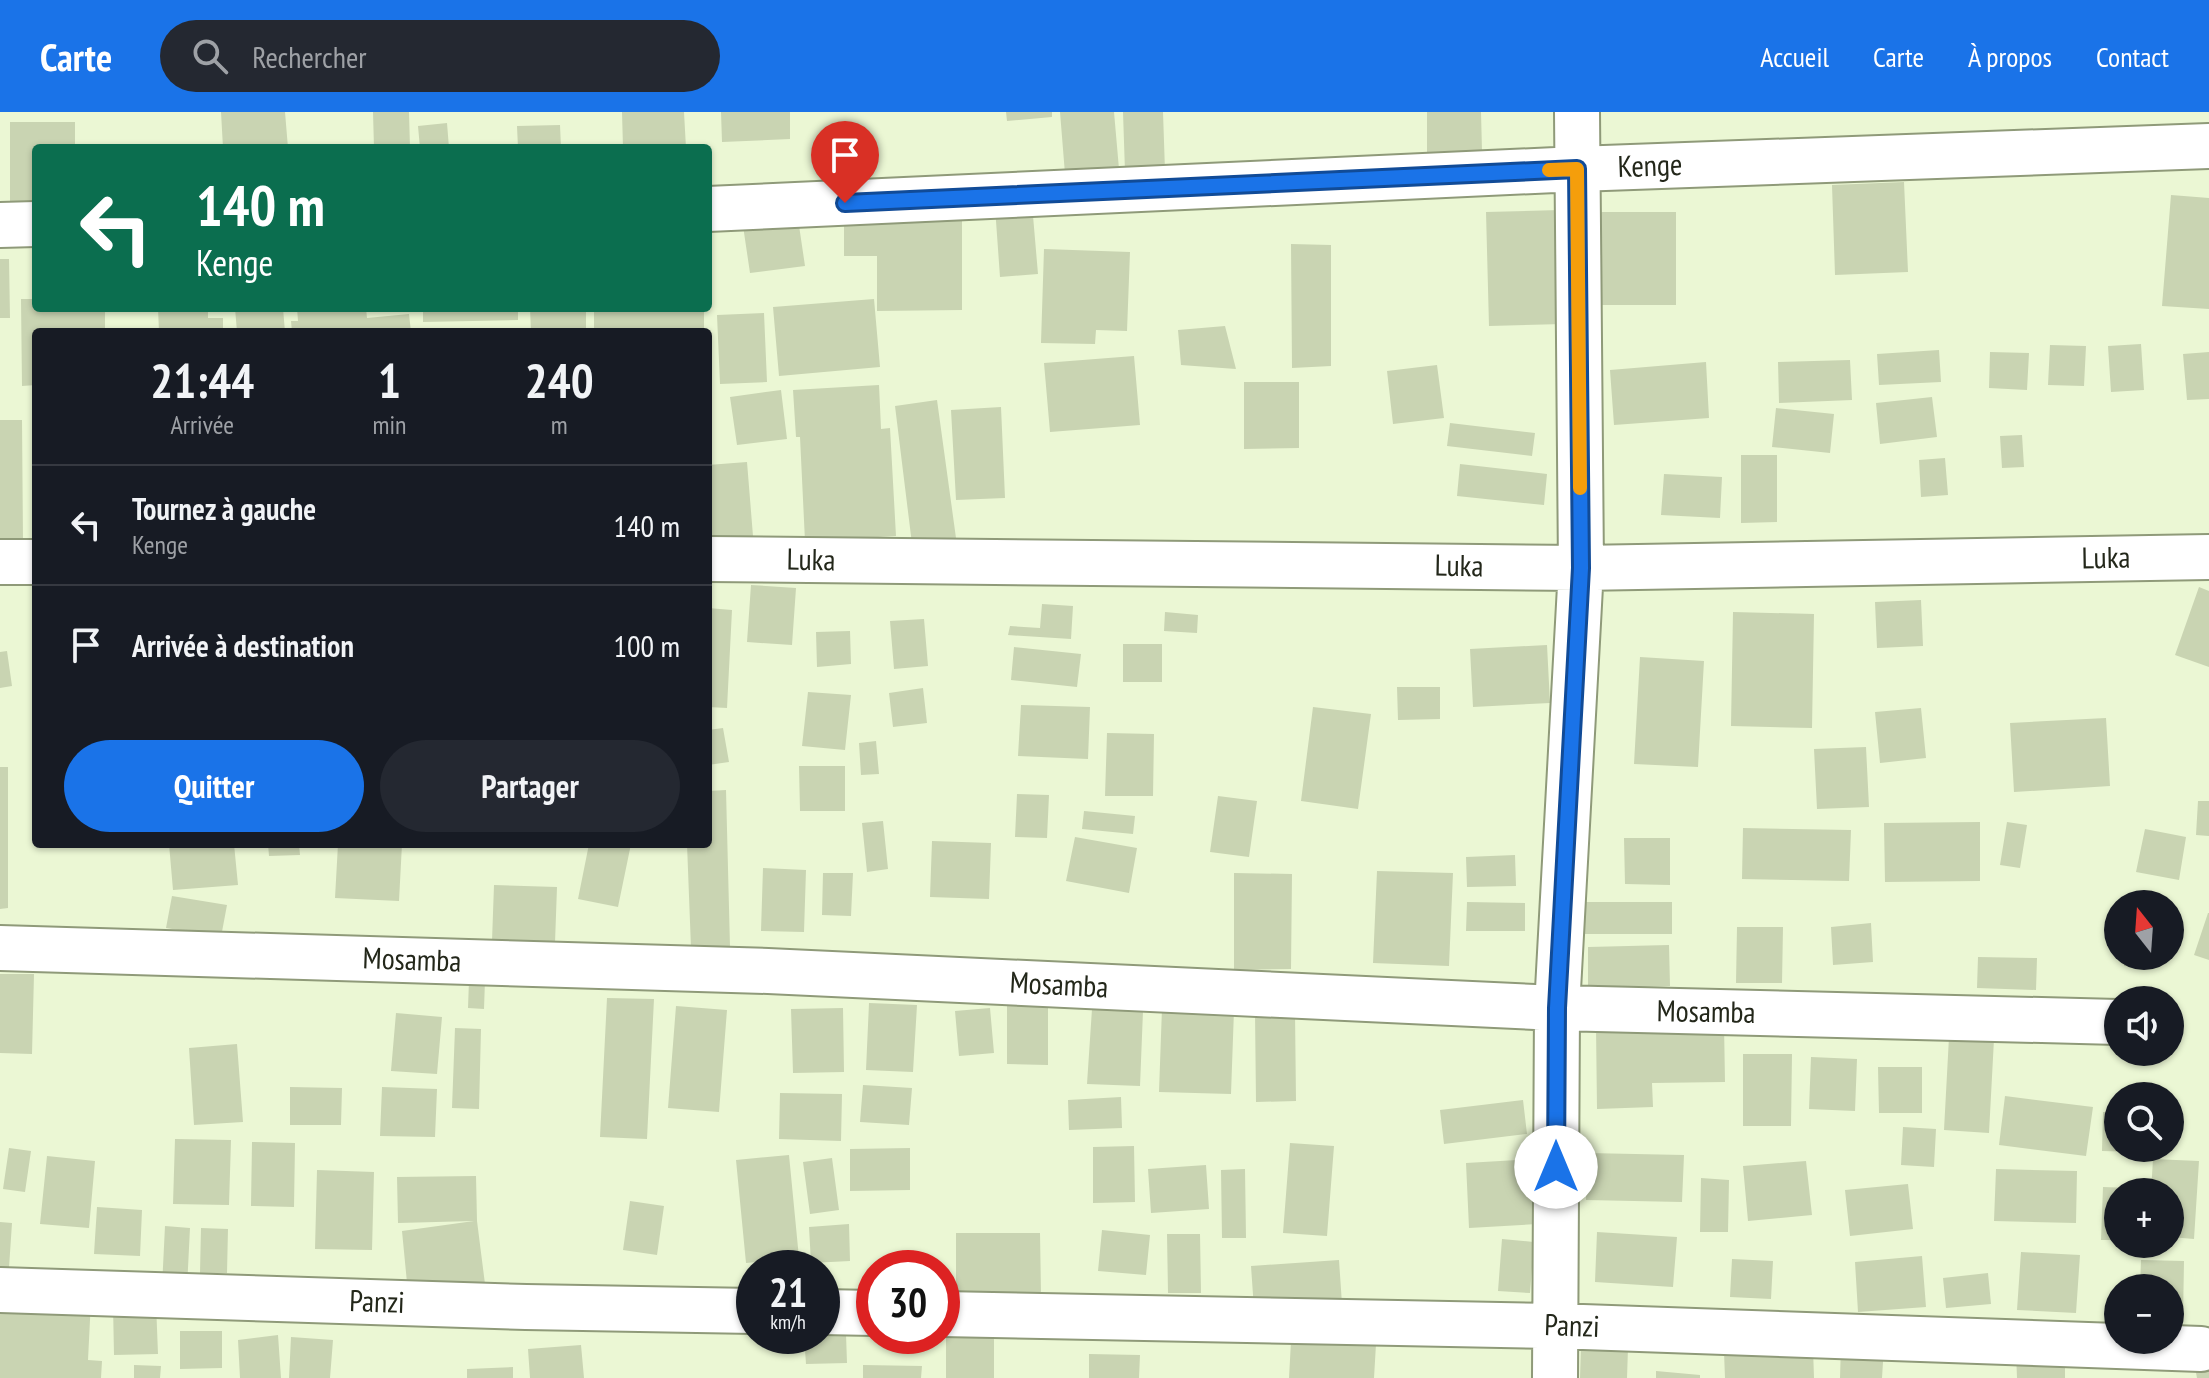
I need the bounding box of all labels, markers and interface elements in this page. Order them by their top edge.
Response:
search box [160,20,720,92]
text: Carte [40,32,112,81]
icon: search [188,34,232,78]
text: Rechercher [252,37,367,76]
text: Accueil [1760,38,1829,75]
text: Carte [1873,38,1924,75]
text: À propos [1968,38,2052,75]
text: Contact [2096,38,2169,75]
pin [811,121,879,203]
icon: arrive [823,133,867,177]
street label: Kenge [1617,144,1683,185]
text: 140 m [196,169,325,241]
icon: left [64,176,168,280]
text: Kenge [196,239,273,286]
text: 21:44 [150,349,254,411]
text: 1 [378,349,401,411]
text: 240 [525,349,594,411]
text: Arrivée [170,408,234,441]
text: min [372,408,406,441]
text: m [551,408,568,441]
text: Tournez à gauche [132,489,316,528]
icon: left [64,503,108,547]
text: 140 m [614,506,680,545]
text: Kenge [132,528,188,561]
street label: Luka [2081,537,2131,576]
street label: Luka [786,539,836,578]
street label: Luka [1434,545,1484,584]
icon: arrive [64,623,108,667]
text: Arrivée à destination [132,626,354,665]
text: 100 m [614,626,680,665]
button: Quitter [64,740,364,832]
button: Partager [380,740,680,832]
north arrow [2104,890,2184,970]
map controls [2104,890,2184,1354]
street label: Mosamba [362,937,462,980]
street label: Mosamba [1009,961,1109,1006]
button: sound [2104,986,2184,1066]
street label: Mosamba [1656,990,1756,1031]
button: search [2104,1082,2184,1162]
position arrow [1514,1125,1598,1209]
button: + [2104,1178,2184,1258]
speed limit sign: 30 [856,1250,960,1354]
text: 21 [769,1266,807,1318]
button: − [2104,1274,2184,1354]
street label: Panzi [349,1280,405,1321]
street label: Panzi [1544,1304,1600,1345]
text: km/h [770,1309,806,1335]

